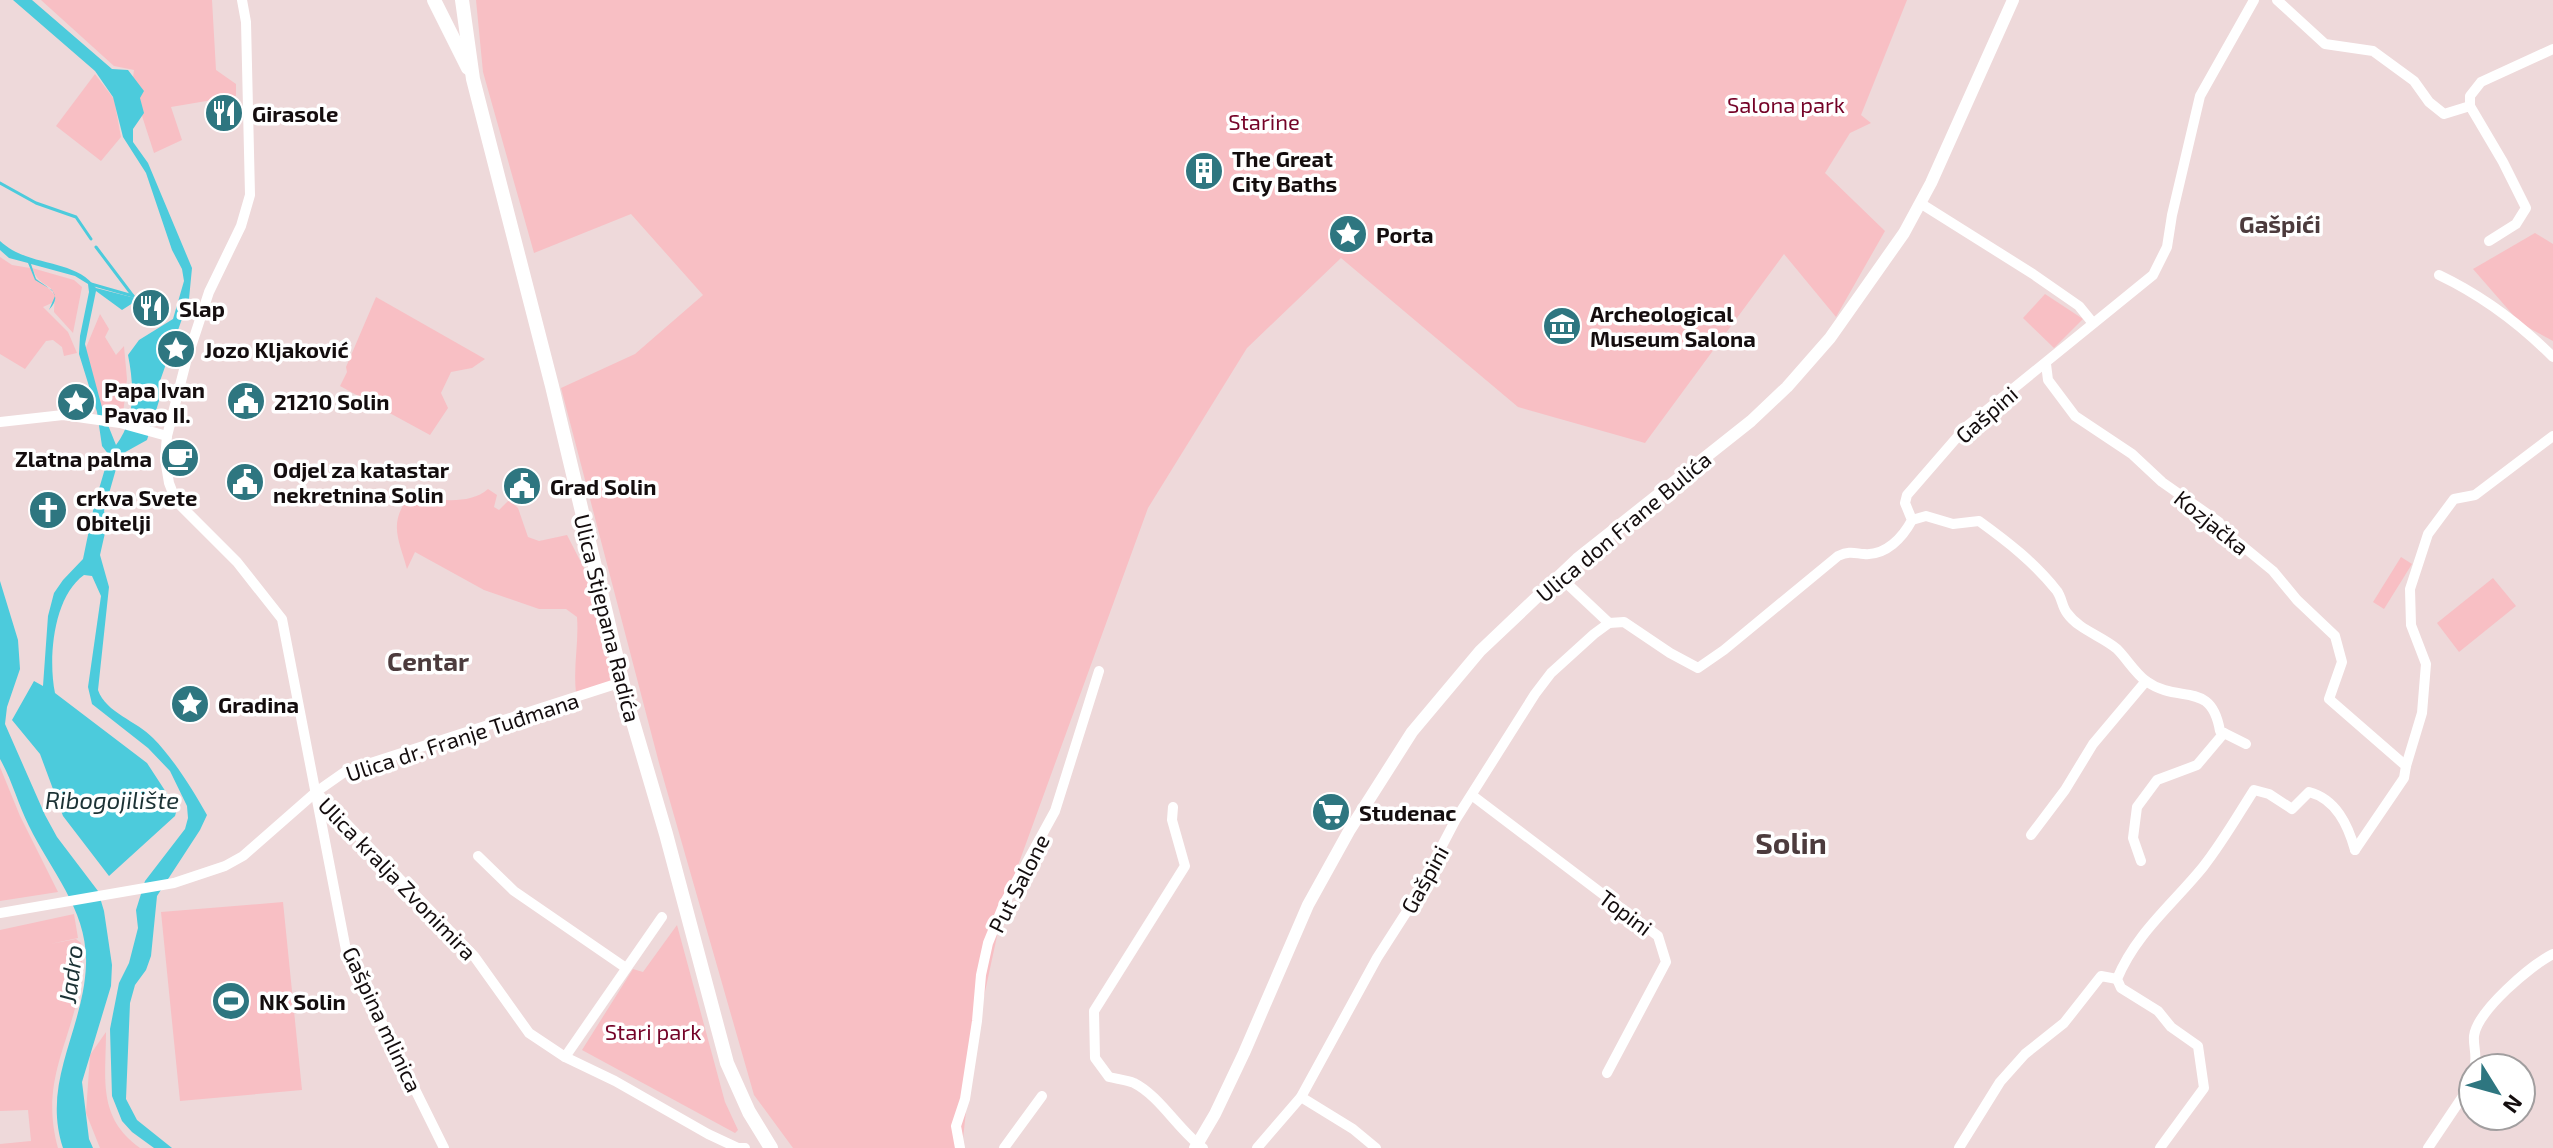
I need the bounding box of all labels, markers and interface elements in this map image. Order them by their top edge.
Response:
park label: Salona park [1727,91,1845,117]
restaurant icon: Girasole [203,92,245,134]
place label: Girasole [252,100,338,126]
park label: Starine [1228,108,1300,134]
place label: The Great City Baths [1232,145,1337,197]
building icon: The Great City Baths [1183,150,1225,192]
district label: Gašpići [2239,209,2321,238]
place icon: Porta [1327,213,1369,255]
place label: Porta [1376,221,1433,247]
restaurant icon: Slap [130,287,172,329]
place label: Slap [179,295,225,321]
place label: Archeological Museum Salona [1590,300,1756,351]
museum icon: Archeological Museum Salona [1541,305,1583,347]
place icon: Jozo Kljaković [155,328,197,370]
place label: Jozo Kljaković [204,336,349,362]
place label: Papa Ivan Pavao II. [104,376,205,427]
public building icon: 21210 Solin [225,380,267,422]
street label: Gašpini [1950,380,2022,448]
place icon: Papa Ivan Pavao II. [55,381,97,423]
place label: 21210 Solin [274,388,390,414]
cafe icon: Zlatna palma [159,437,201,479]
place label: Zlatna palma [15,445,152,471]
street label: Ulica don Frane Bulića [1530,445,1716,607]
place label: Odjel za katastar nekretnina Solin [273,456,450,507]
public building icon: Odjel za katastar nekretnina Solin [224,461,266,503]
public building icon: Grad Solin [501,465,543,507]
place label: Grad Solin [550,473,656,499]
place label: crkva Svete Obitelji [76,484,197,535]
street label: Kozjačka [2169,484,2254,561]
church icon: crkva Svete Obitelji [27,489,69,531]
street label: Ulica Stjepana Radića [569,511,646,725]
district label: Centar [387,645,469,676]
place icon: Gradina [169,683,211,725]
street label: Ulica dr. Franje Tuđmana [342,686,582,787]
place label: Gradina [218,691,299,717]
water label: Ribogojilište [45,785,179,814]
street label: Ulica kralja Zvonimira [313,791,482,965]
supermarket icon: Studenac [1310,791,1352,833]
place label: Studenac [1359,799,1456,825]
district label: Solin [1755,824,1827,860]
street label: Put Salone [982,829,1054,937]
street label: Gašpini [1395,841,1453,917]
street label: Topini [1595,884,1657,940]
street label: Gašpina mlinica [338,942,428,1096]
water label: Jadro [52,943,88,1006]
sports icon: NK Solin [210,980,252,1022]
place label: NK Solin [259,988,346,1014]
park label: Stari park [605,1018,701,1044]
north arrow [2457,1052,2537,1132]
text: N [2499,1090,2529,1119]

